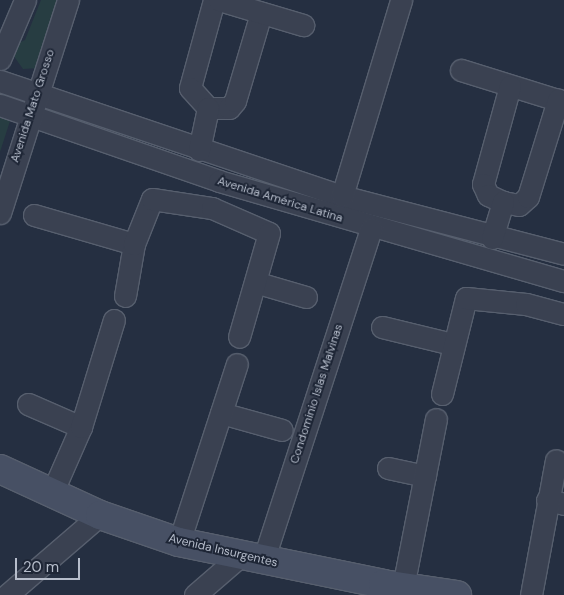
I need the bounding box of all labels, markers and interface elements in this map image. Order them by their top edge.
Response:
street label: Avenida Mato Grosso [8,48,58,164]
street label: Avenida América Latina [216,174,344,226]
street label: Condominio Islas Malvinas [288,322,346,466]
street label: Avenida Insurgentes [167,531,279,571]
scale bar [18,548,82,580]
text: 20 m [23,557,59,577]

